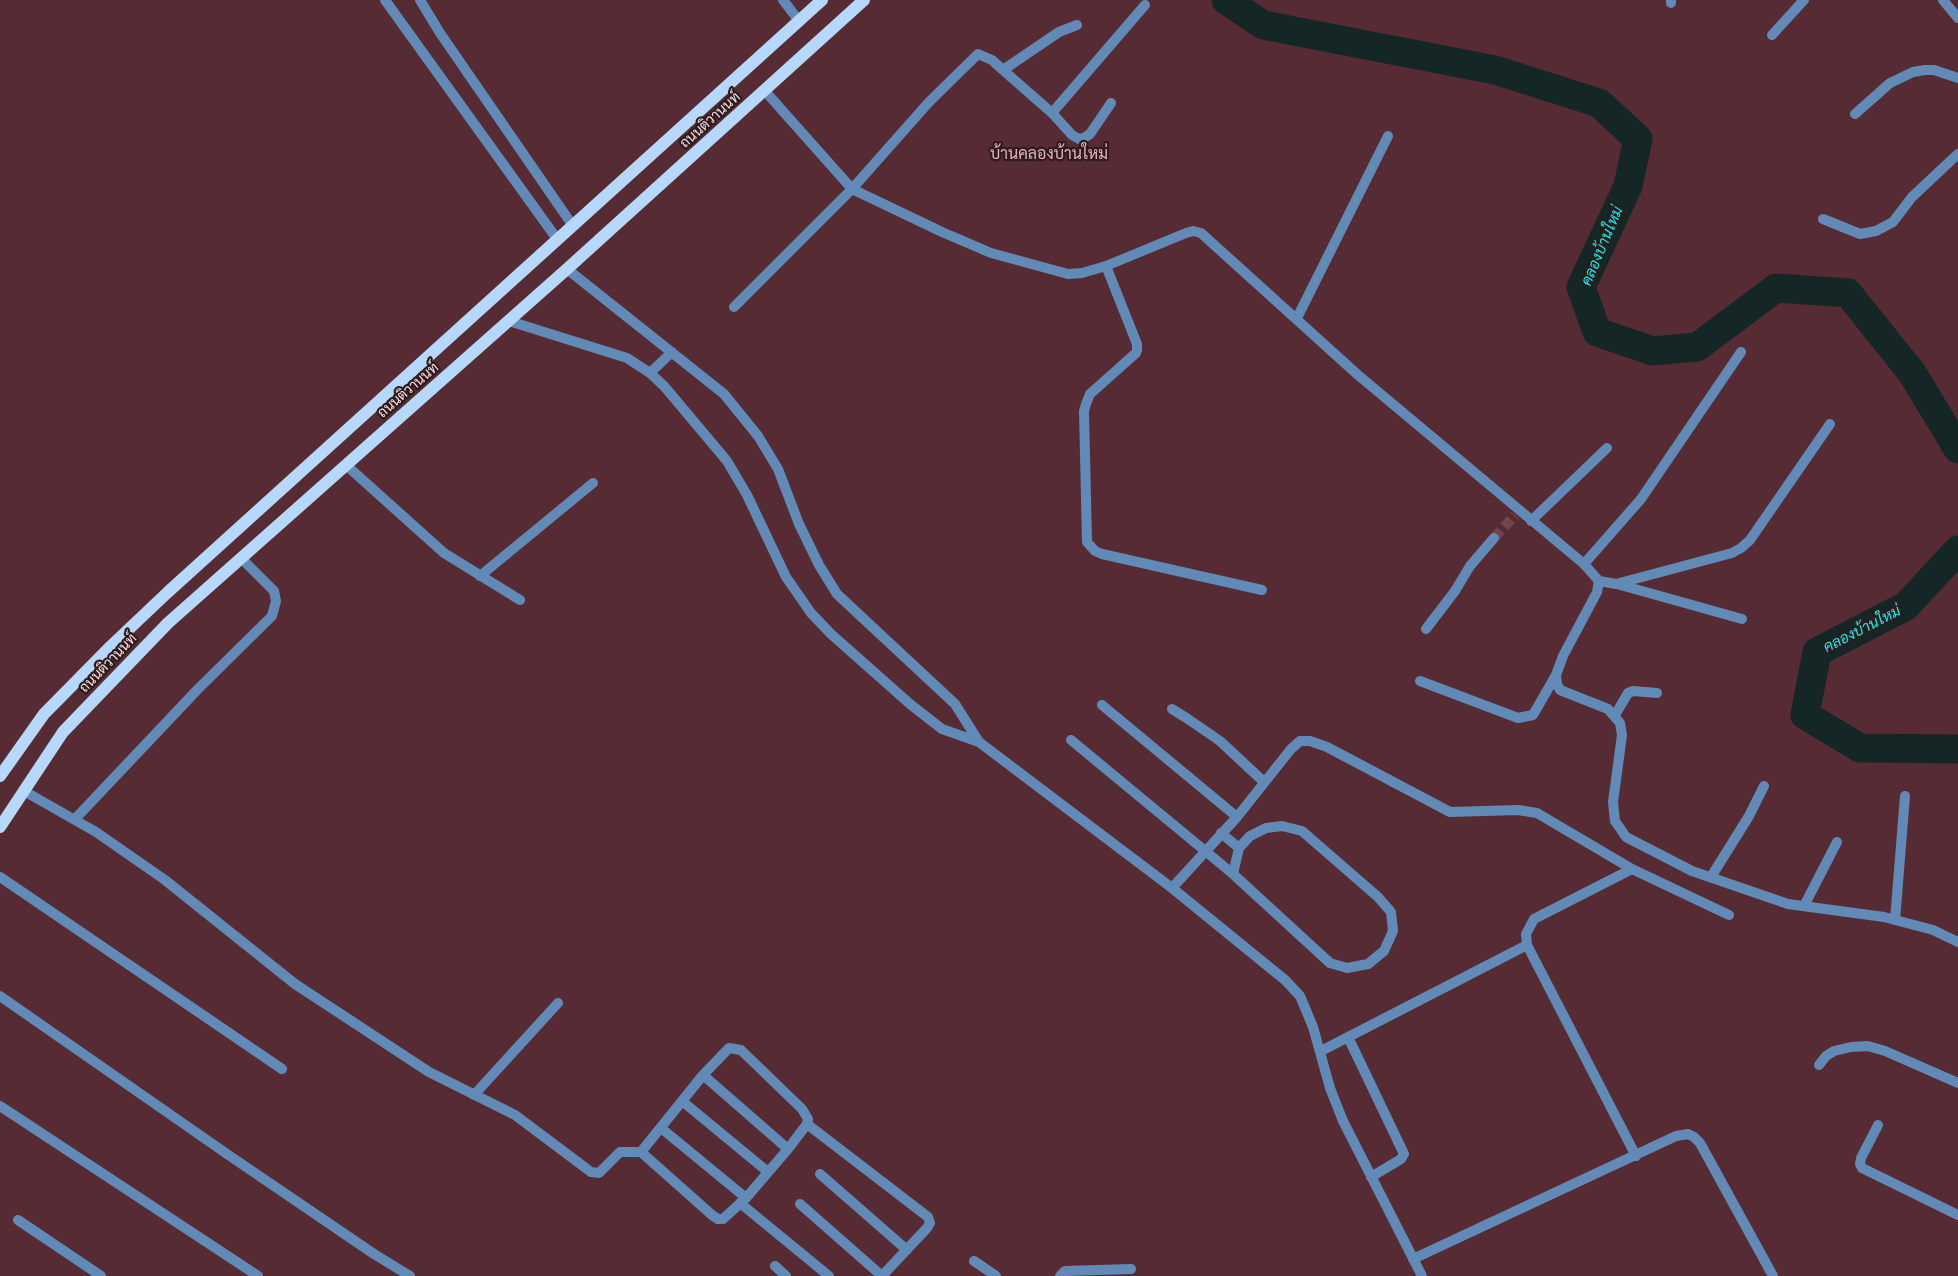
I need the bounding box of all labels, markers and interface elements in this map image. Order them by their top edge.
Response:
street label: ถนนติวานนท์ [676,89,744,151]
district label: บ้านคลองบ้านใหม่ [990,144,1108,164]
water label: คลองบ้านใหม่ [1577,204,1627,288]
street label: ถนนติวานนท์ [374,359,442,421]
water label: คลองบ้านใหม่ [1820,602,1904,656]
street label: ถนนติวานนท์ [76,630,140,696]

